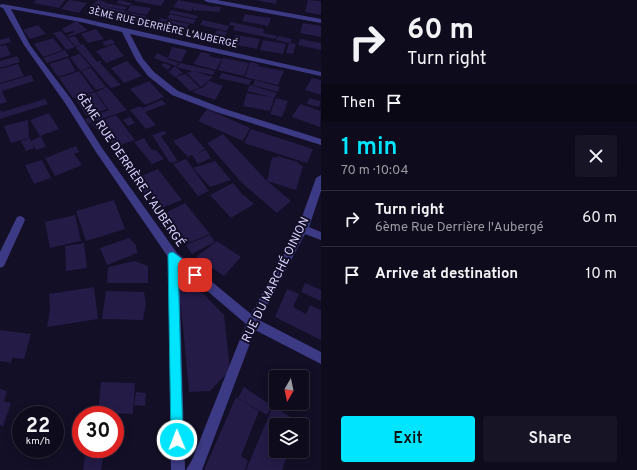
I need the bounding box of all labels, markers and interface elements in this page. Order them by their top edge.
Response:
street label: 3ÈME RUE DERRIÈRE L'AUBERGÉ [87,5,239,51]
text: 60 m [407,13,474,49]
icon: right [341,16,393,68]
text: Turn right [407,48,487,71]
street label: 6ÈME RUE DERRIÈRE L'AUBERGÉ [72,90,188,250]
icon: arrive [383,92,405,114]
text: Then [341,94,375,113]
text: 1 min [341,133,398,163]
button: close [575,135,617,177]
text: 70 m · 10:04 [341,163,408,179]
text: Turn right [375,201,444,220]
icon: right [341,208,363,230]
text: 60 m [582,209,617,228]
street label: RUE DU MARCHÉ OINION [239,215,313,345]
text: 6ème Rue Derrière l'Aubergé [375,220,544,236]
pin [178,258,212,292]
icon: arrive [184,264,206,286]
icon: arrive [341,264,363,286]
text: Arrive at destination [375,265,518,284]
text: 10 m [586,265,617,284]
north arrow [269,370,309,410]
map controls [269,370,309,458]
speed limit sign: 30 [72,406,124,458]
text: 22 [26,414,50,440]
button: Exit [341,416,475,462]
button: Share [483,416,617,462]
button: layers [269,418,309,458]
position arrow [156,419,198,461]
text: km/h [26,435,50,448]

